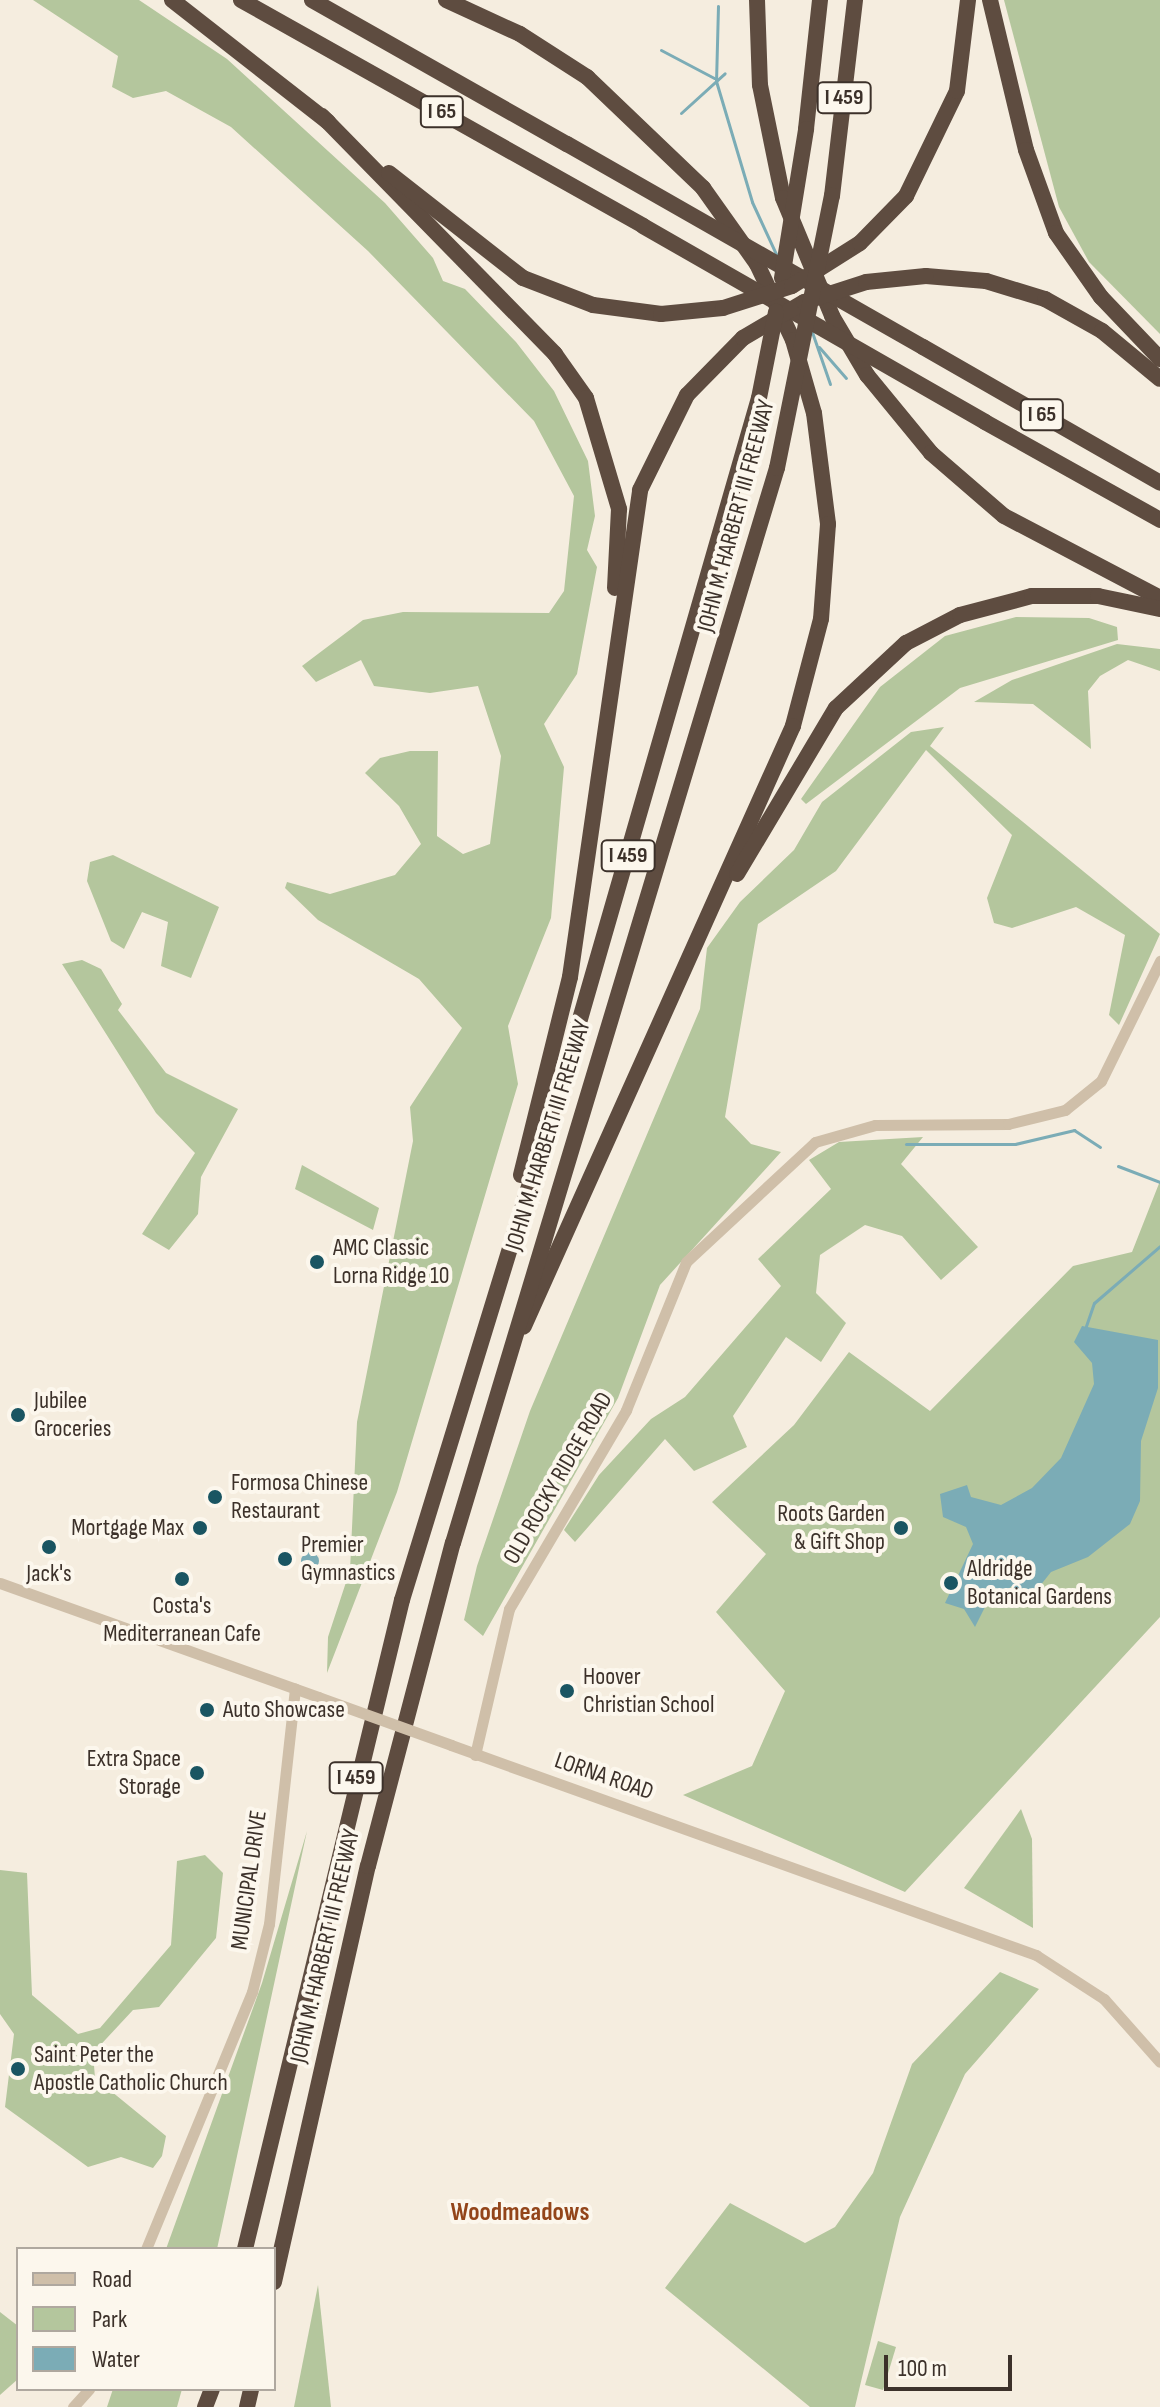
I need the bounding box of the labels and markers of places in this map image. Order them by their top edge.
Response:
place label: AMC Classic Lorna Ridge 10 [333,1234,449,1290]
marker: AMC Classic Lorna Ridge 10 [308,1253,326,1271]
place label: Jubilee Groceries [34,1387,111,1443]
marker: Jubilee Groceries [9,1406,27,1424]
place label: Formosa Chinese Restaurant [231,1469,368,1525]
marker: Formosa Chinese Restaurant [206,1488,224,1506]
place label: Roots Garden & Gift Shop [777,1500,885,1556]
place label: Mortgage Max [71,1514,184,1542]
marker: Mortgage Max [191,1519,209,1537]
marker: Roots Garden & Gift Shop [892,1519,910,1537]
place label: Premier Gymnastics [301,1531,395,1587]
marker: Jack's [40,1538,58,1556]
marker: Premier Gymnastics [276,1550,294,1568]
place label: Aldridge Botanical Gardens [967,1555,1112,1611]
place label: Jack's [26,1560,72,1588]
marker: Costa's Mediterranean Cafe [173,1570,191,1588]
marker: Aldridge Botanical Gardens [942,1574,960,1592]
place label: Costa's Mediterranean Cafe [103,1592,261,1648]
place label: Hoover Christian School [583,1663,715,1719]
marker: Hoover Christian School [558,1682,576,1700]
place label: Auto Showcase [223,1696,345,1724]
marker: Auto Showcase [198,1701,216,1719]
place label: Extra Space Storage [87,1745,181,1801]
marker: Extra Space Storage [188,1764,206,1782]
place label: Saint Peter the Apostle Catholic Church [34,2041,228,2097]
marker: Saint Peter the Apostle Catholic Church [9,2060,27,2078]

